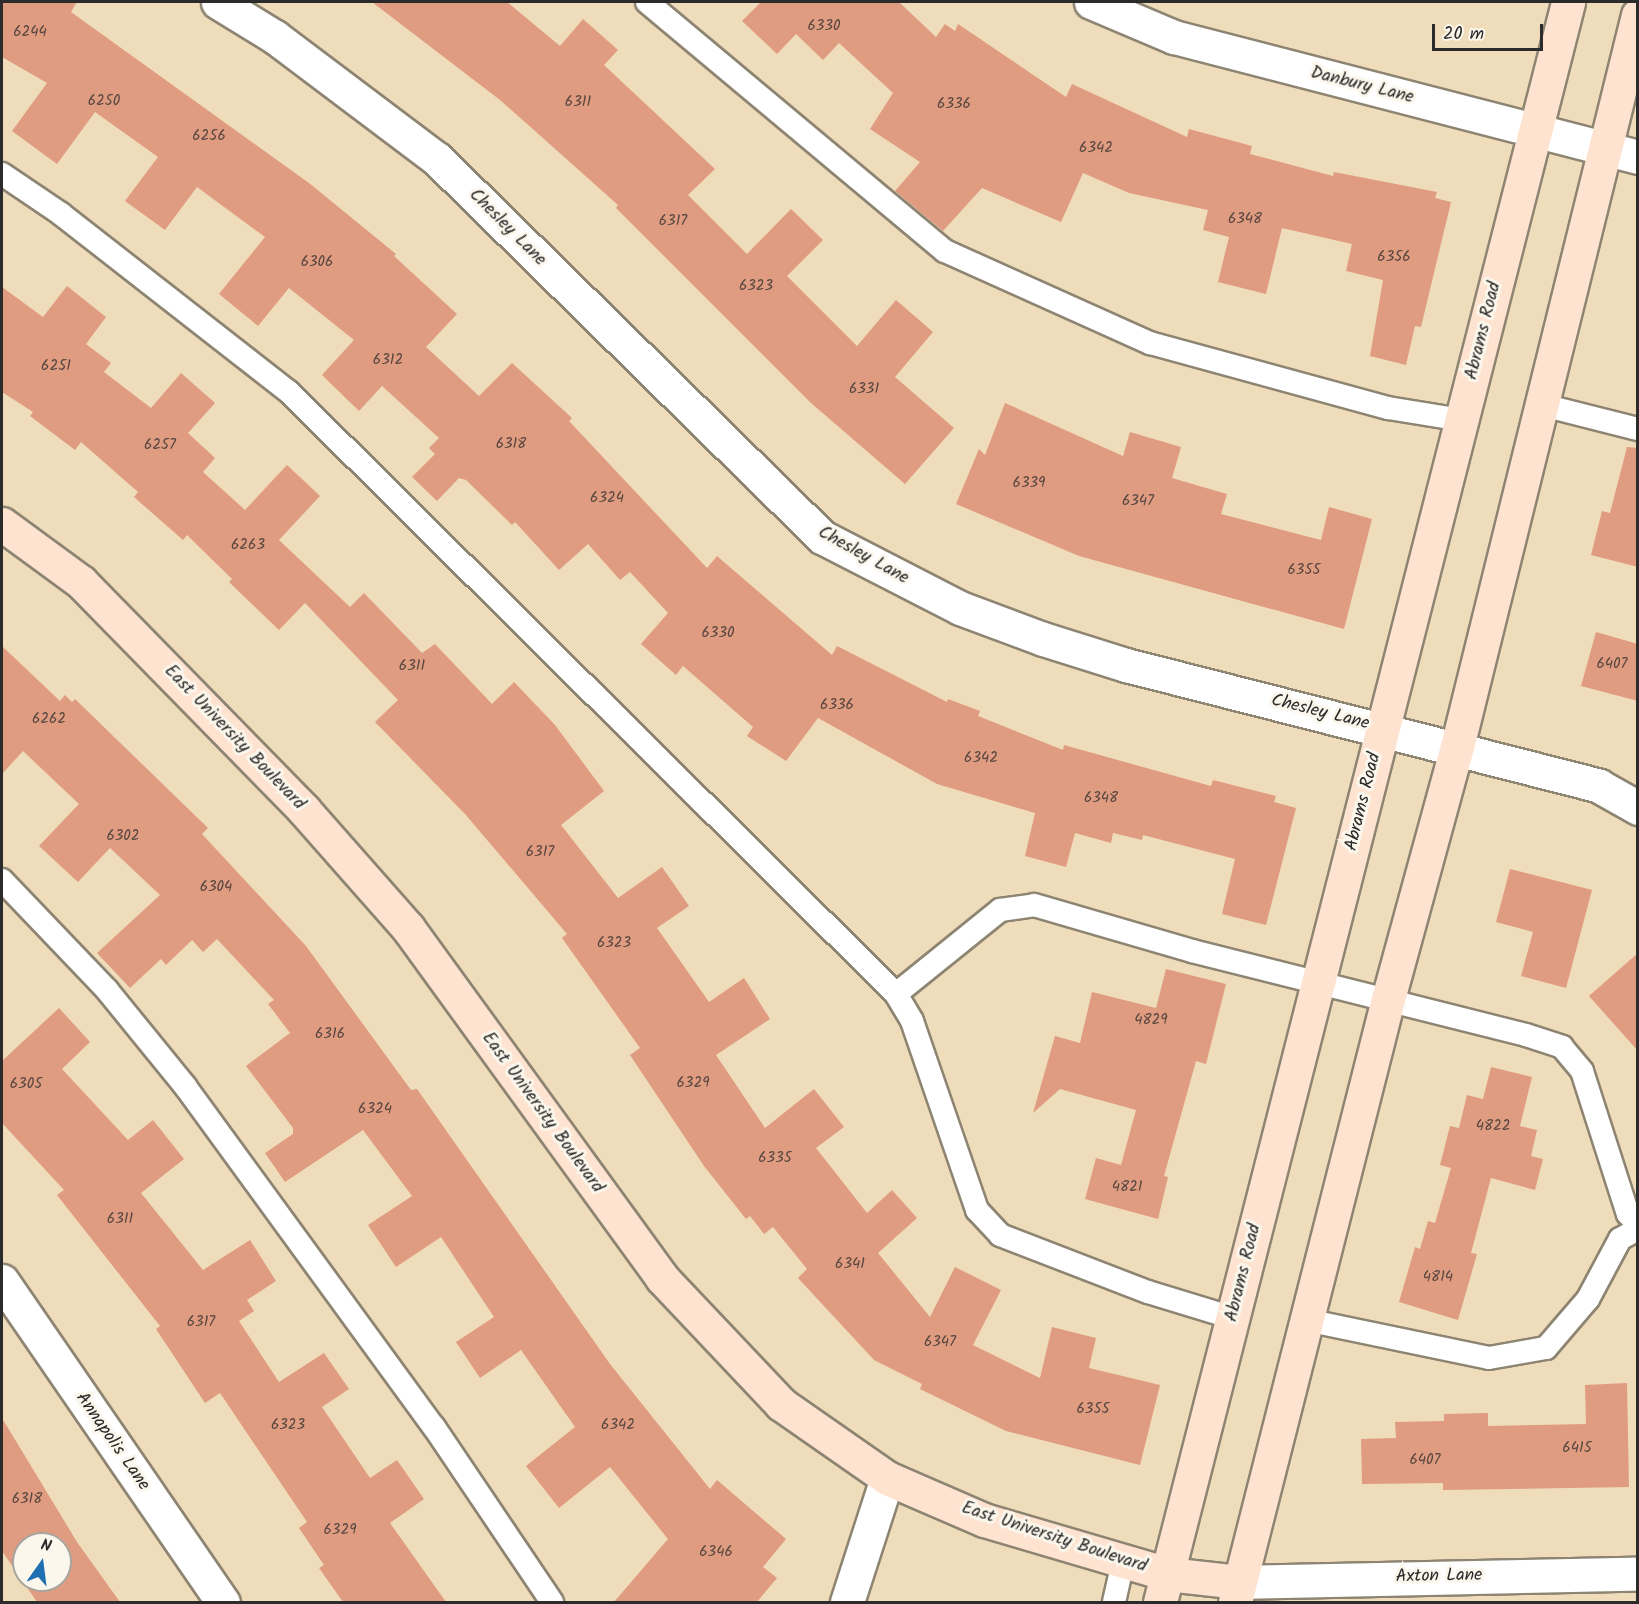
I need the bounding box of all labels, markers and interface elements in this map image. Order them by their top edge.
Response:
scale bar [1435,12,1546,50]
house number: 6330 [808,18,840,36]
text: 20 m [1443,20,1484,49]
house number: 6244 [13,24,47,42]
street label: Danbury Lane [1308,63,1416,109]
house number: 6250 [88,93,120,111]
house number: 6311 [565,94,591,112]
house number: 6336 [937,96,971,114]
house number: 6256 [192,128,226,146]
house number: 6342 [1079,140,1113,158]
street label: Chesley Lane [464,185,550,271]
house number: 6348 [1228,211,1262,229]
house number: 6317 [659,213,687,231]
house number: 6356 [1377,249,1411,267]
house number: 6306 [301,254,333,272]
house number: 6323 [739,278,773,296]
street label: Abrams Road [1461,280,1507,382]
house number: 6312 [373,352,403,370]
house number: 6251 [41,358,71,376]
house number: 6331 [849,381,879,399]
house number: 6318 [496,436,526,454]
house number: 6257 [144,437,176,455]
house number: 6339 [1013,475,1045,493]
house number: 6324 [590,490,624,508]
house number: 6347 [1122,493,1154,511]
street label: Chesley Lane [814,522,912,590]
house number: 6263 [231,537,265,555]
house number: 6355 [1287,562,1321,580]
house number: 6330 [702,625,734,643]
house number: 6407 [1596,656,1628,674]
house number: 6311 [399,658,425,676]
street label: East University Boulevard [159,661,309,815]
street label: Chesley Lane [1269,690,1371,736]
house number: 6336 [820,697,854,715]
house number: 6262 [32,711,66,729]
house number: 6342 [964,750,998,768]
street label: Abrams Road [1341,751,1387,853]
house number: 6348 [1084,790,1118,808]
house number: 6302 [106,828,140,846]
house number: 6317 [526,844,554,862]
house number: 6304 [200,879,232,897]
house number: 6323 [597,935,631,953]
house number: 4829 [1134,1012,1168,1030]
house number: 6316 [315,1026,345,1044]
street label: East University Boulevard [476,1028,608,1198]
house number: 6329 [677,1075,709,1093]
house number: 6305 [10,1076,42,1094]
house number: 6324 [358,1101,392,1119]
house number: 4822 [1476,1118,1510,1136]
house number: 6335 [758,1150,792,1168]
house number: 4821 [1112,1179,1142,1197]
house number: 6311 [107,1211,133,1229]
street label: Abrams Road [1221,1222,1267,1324]
house number: 6341 [835,1256,865,1274]
house number: 4814 [1423,1269,1453,1287]
house number: 6317 [187,1314,215,1332]
house number: 6347 [924,1334,956,1352]
street label: Annapolis Lane [70,1389,154,1495]
house number: 6355 [1076,1401,1110,1419]
house number: 6323 [271,1417,305,1435]
house number: 6342 [601,1417,635,1435]
house number: 6415 [1562,1440,1592,1458]
house number: 6407 [1409,1452,1441,1470]
house number: 6318 [12,1491,42,1509]
street label: East University Boulevard [959,1498,1149,1578]
house number: 6329 [324,1522,356,1540]
north arrow [12,1532,72,1592]
text: N [38,1533,54,1559]
house number: 6346 [699,1544,733,1562]
street label: Axton Lane [1396,1565,1482,1589]

